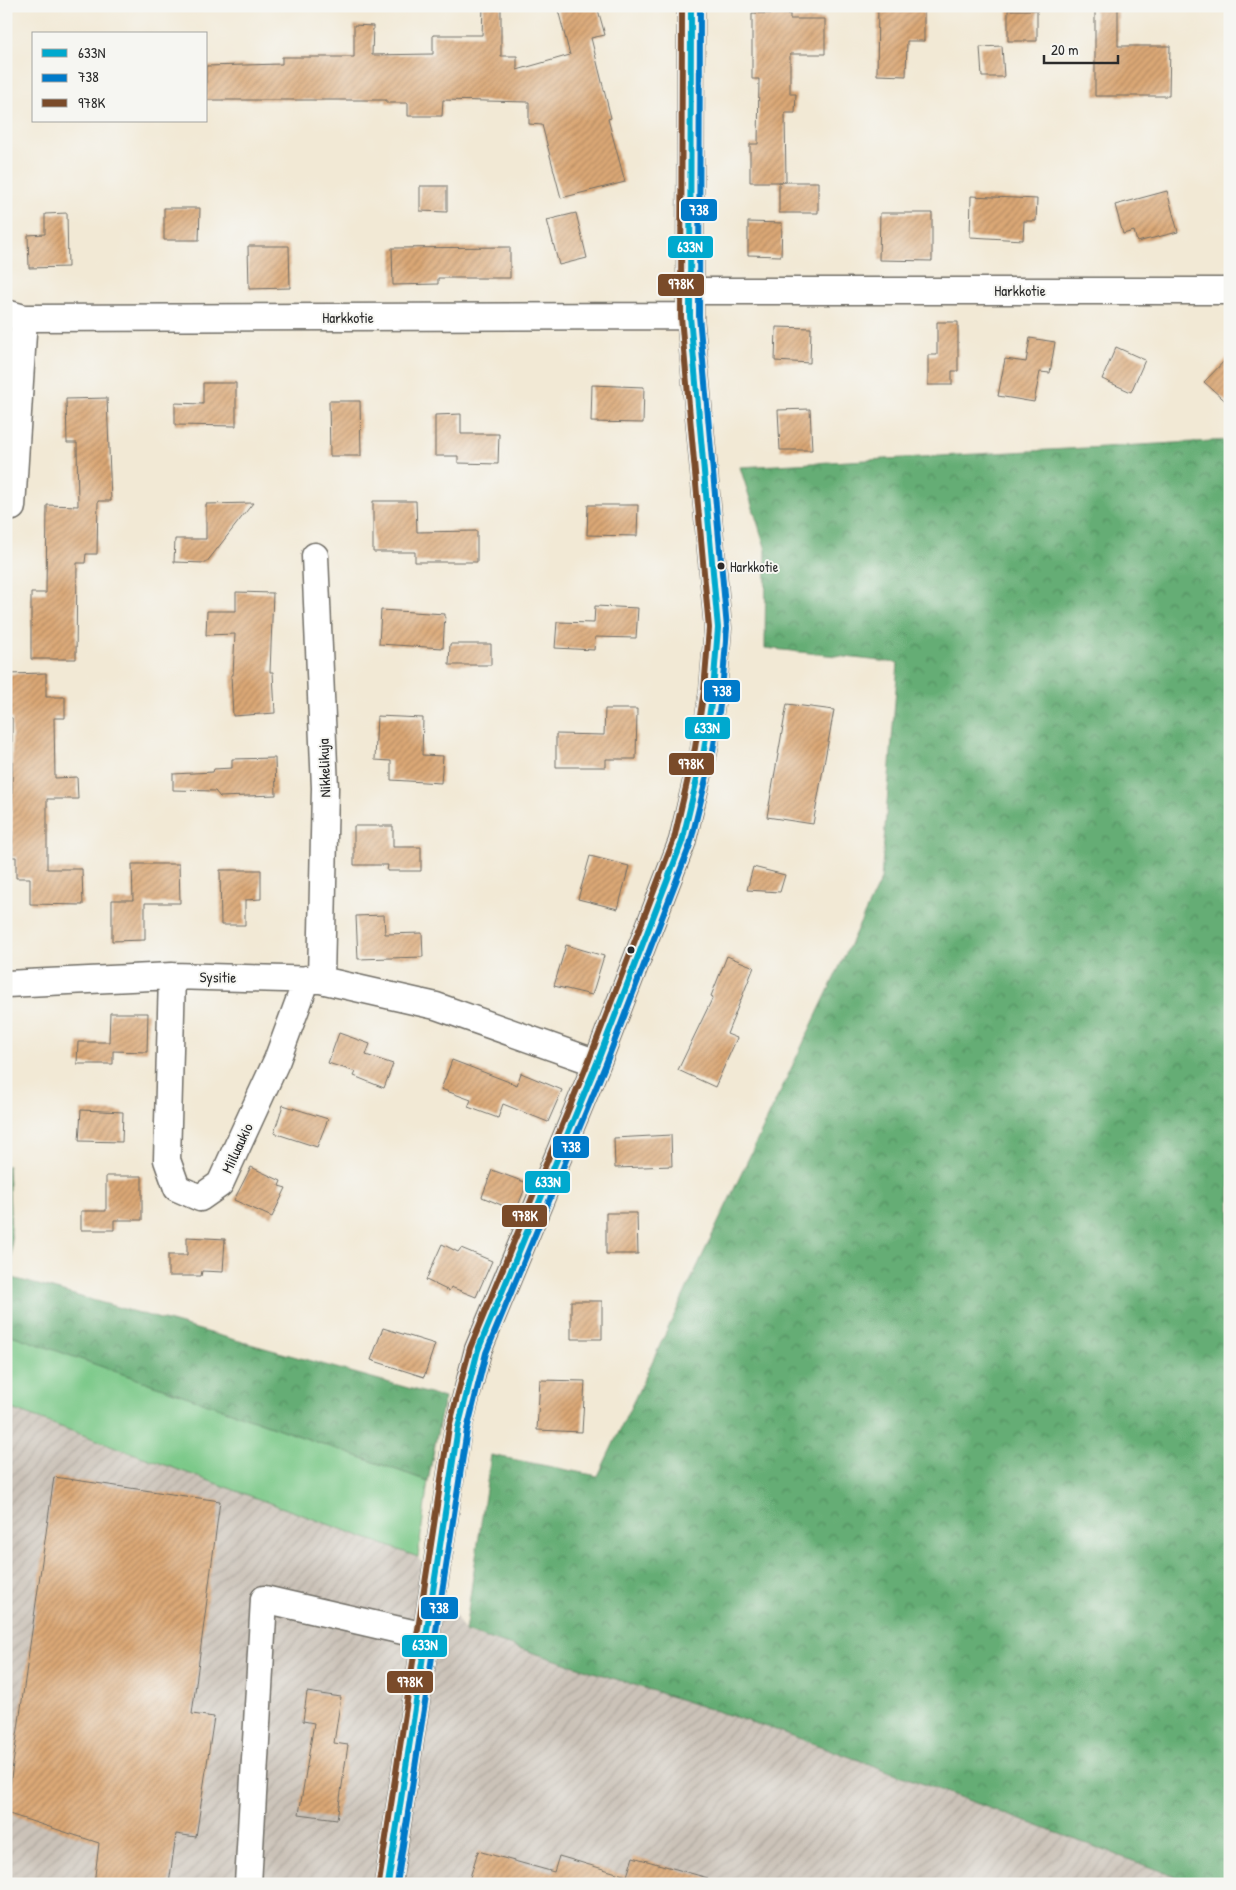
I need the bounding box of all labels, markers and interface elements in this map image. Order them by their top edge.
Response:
legend [32,32,208,122]
scale bar [1044,32,1117,64]
text: 20 m [1051,39,1078,60]
text: 633N [78,42,105,63]
text: 738 [78,66,99,87]
text: 978K [78,92,105,113]
line badge: 738 [680,198,718,222]
text: 738 [688,200,709,219]
line badge: 633N [667,235,714,259]
text: 633N [677,237,703,256]
line badge: 978K [657,273,705,297]
text: 978K [668,274,694,293]
street label: Harkkotie [994,280,1046,301]
street label: Harkkotie [322,307,374,328]
place label: Harkkotie [730,557,779,576]
marker: Harkkotie [716,561,726,571]
line badge: 738 [703,679,741,703]
text: 738 [711,681,732,700]
line badge: 633N [684,716,731,740]
text: 633N [694,718,720,737]
street label: Nikkelikuja [312,738,336,798]
line badge: 978K [668,752,715,776]
text: 978K [678,754,704,773]
unlabelled marker [626,945,636,955]
street label: Sysitie [199,966,237,988]
street label: Miiluaukio [216,1119,258,1177]
line badge: 738 [552,1135,590,1159]
text: 738 [560,1137,581,1156]
line badge: 633N [524,1170,571,1194]
text: 633N [535,1172,561,1191]
line badge: 978K [501,1204,548,1228]
text: 978K [512,1206,538,1225]
line badge: 738 [420,1596,459,1620]
text: 738 [428,1598,449,1617]
line badge: 633N [401,1634,448,1658]
text: 633N [412,1635,438,1654]
line badge: 978K [386,1670,434,1694]
text: 978K [397,1672,423,1691]

